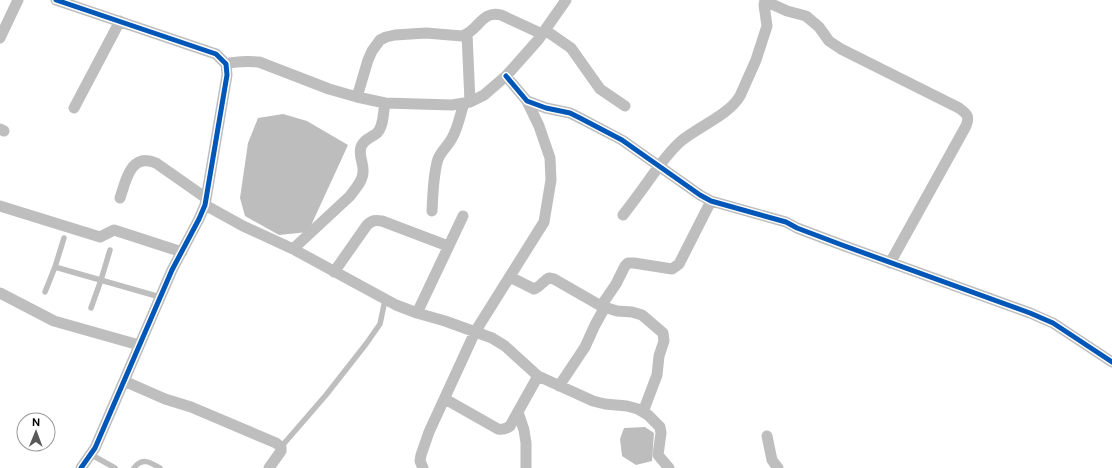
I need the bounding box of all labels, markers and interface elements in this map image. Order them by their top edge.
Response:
north arrow [16,412,56,452]
text: N [32,415,40,429]

